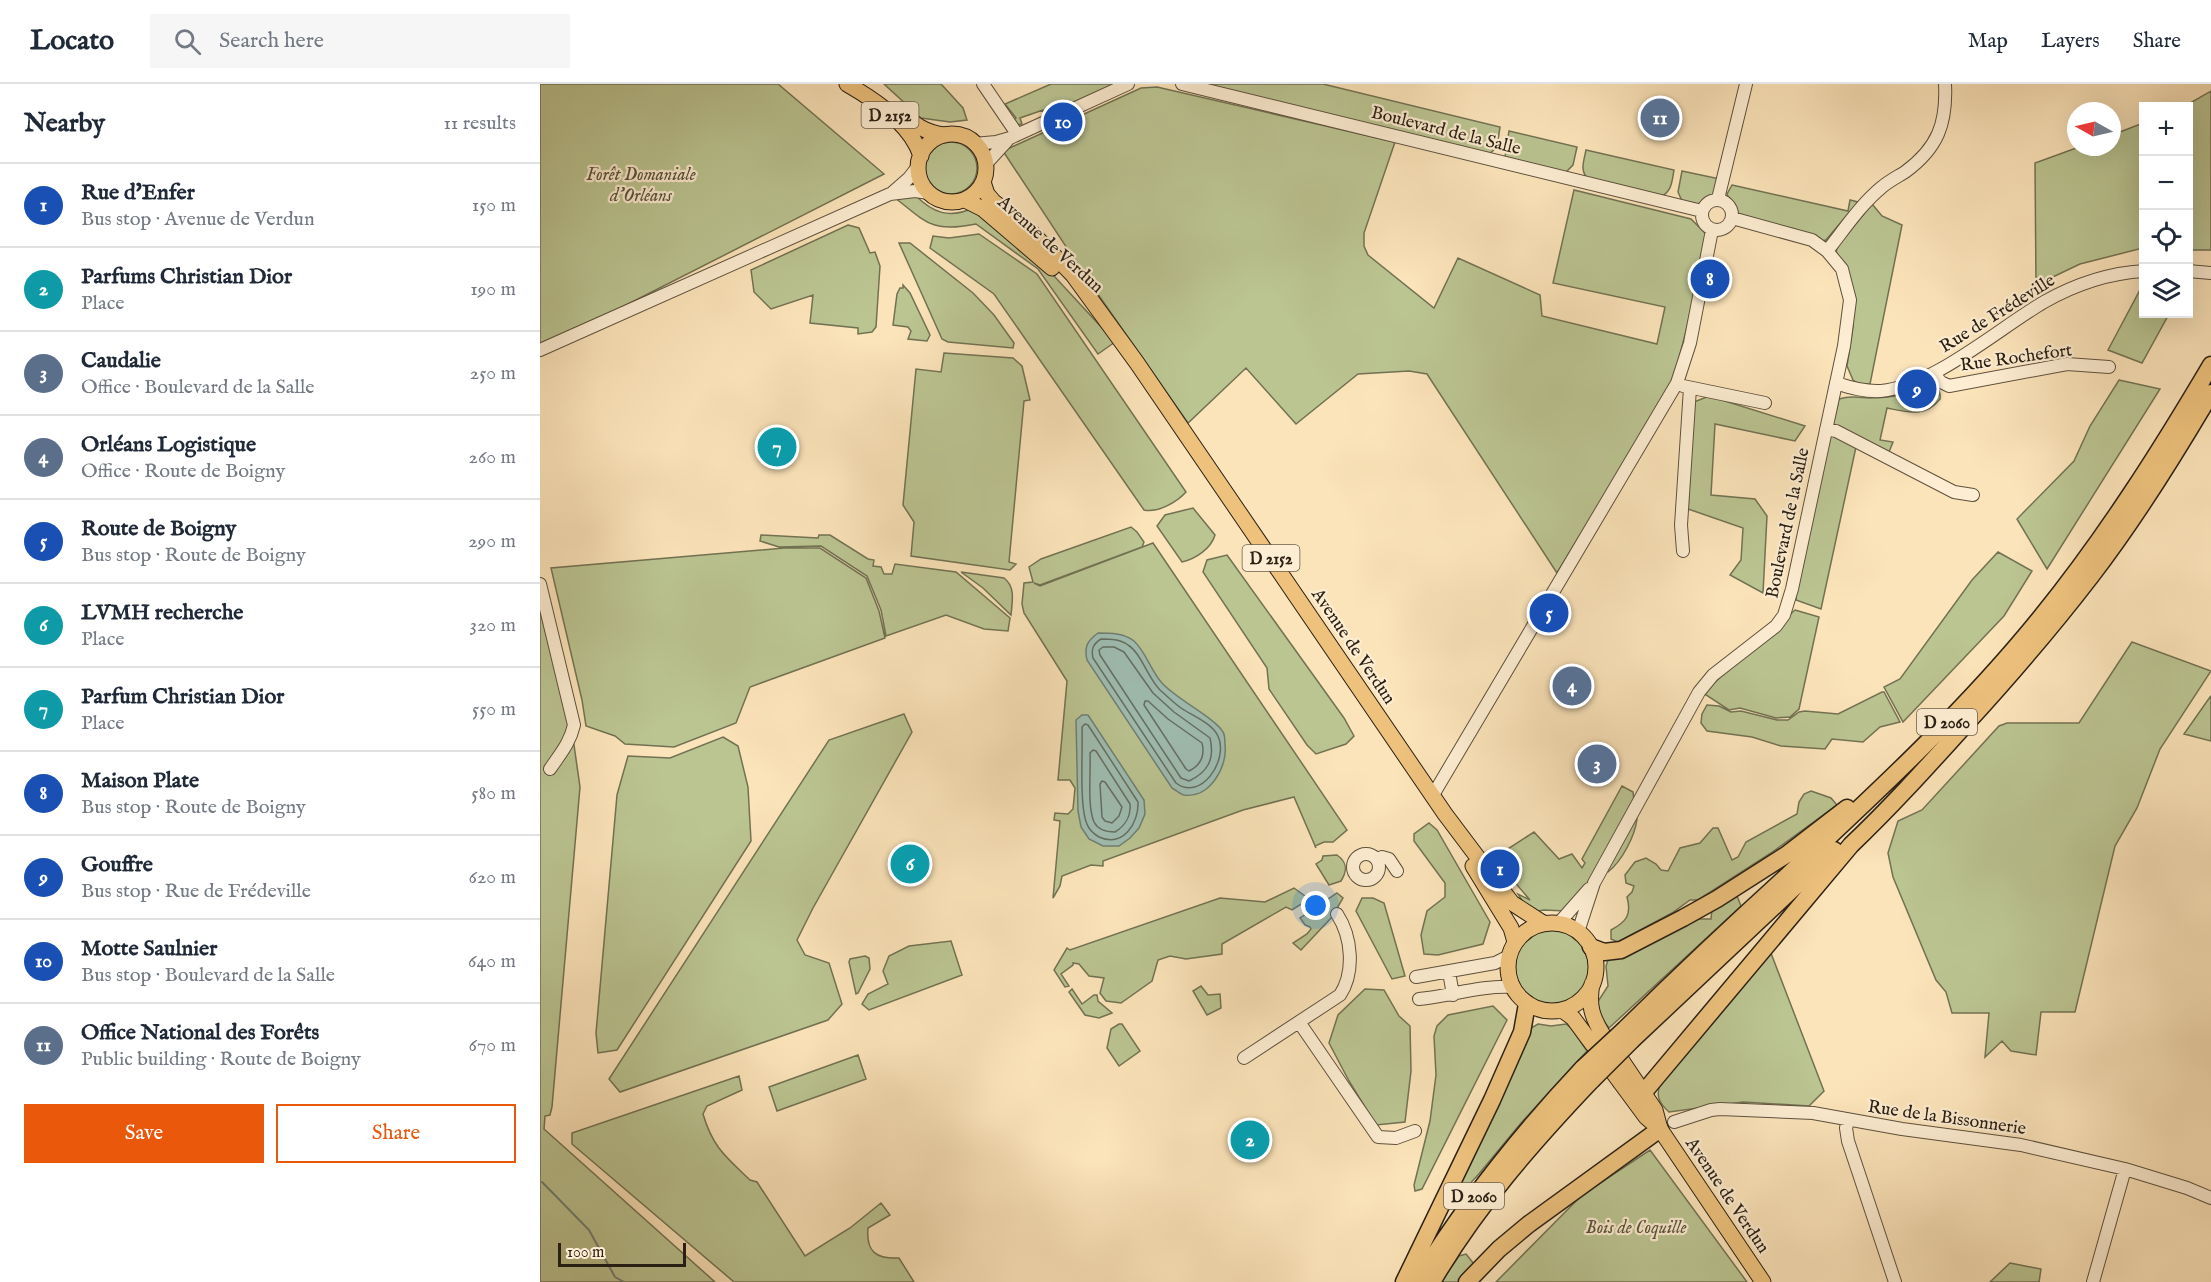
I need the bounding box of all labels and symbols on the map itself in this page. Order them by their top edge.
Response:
pin: 11 [1640,96,1680,141]
pin: 10 [1044,99,1082,144]
road number: D 2152 [862,102,918,128]
street label: Boulevard de la Salle [1368,102,1523,161]
north arrow [2067,102,2121,156]
park label: Forêt Domaniale d'Orléans [586,164,696,208]
street label: Avenue de Verdun [991,191,1108,299]
pin: 8 [1690,256,1730,302]
street label: Rue de Frédeville [1936,270,2060,359]
street label: Rue Rochefort [1959,339,2074,378]
pin: 9 [1898,366,1936,412]
pin: 7 [758,424,796,470]
street label: Boulevard de la Salle [1761,446,1816,601]
road number: D 2152 [1242,545,1300,571]
street label: Avenue de Verdun [1305,584,1400,710]
pin: 5 [1530,590,1568,636]
pin: 4 [1552,664,1592,708]
road number: D 2060 [1917,709,1977,735]
pin: 3 [1578,742,1616,786]
pin: 6 [890,842,929,886]
pin: 1 [1480,846,1520,892]
your location [1301,891,1330,920]
street label: Rue de la Bissonnerie [1866,1096,2027,1141]
pin: 2 [1230,1118,1270,1162]
street label: Avenue de Verdun [1679,1133,1774,1259]
road number: D 2060 [1444,1183,1504,1209]
park label: Bois de Coquille [1586,1217,1686,1240]
scale bar [558,1240,686,1268]

